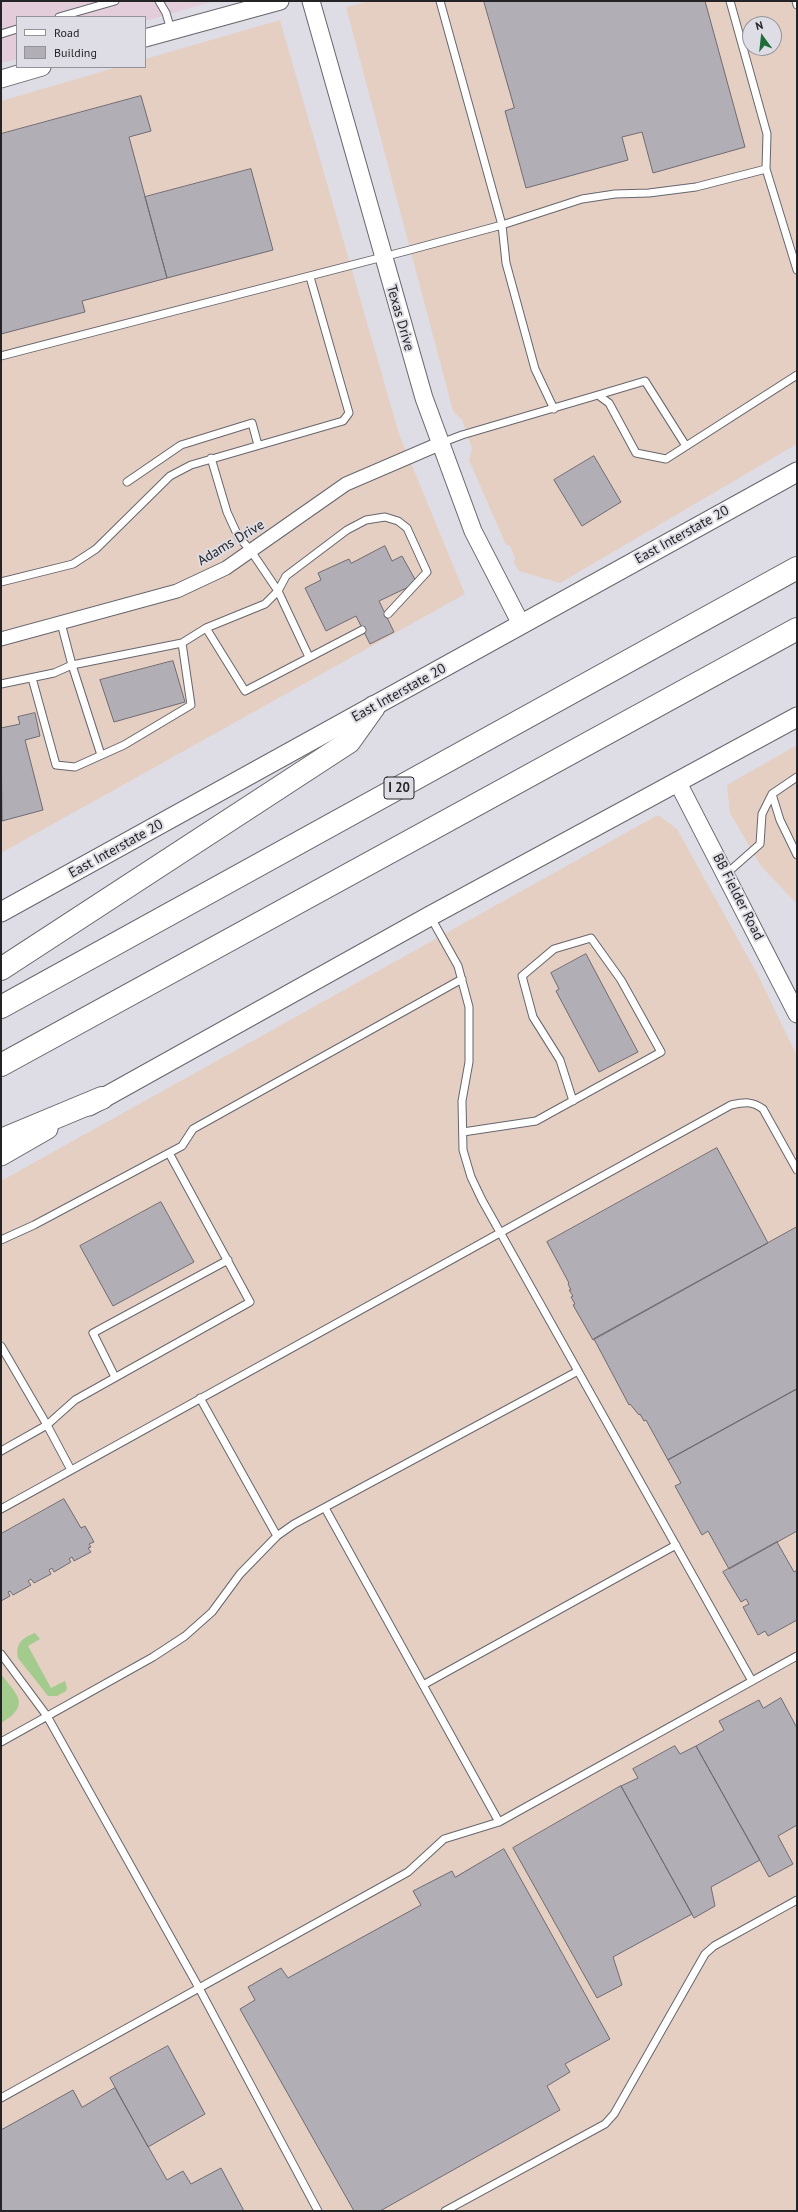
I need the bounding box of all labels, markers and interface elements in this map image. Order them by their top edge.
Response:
legend [16,16,146,68]
north arrow [742,16,782,56]
text: N [754,18,764,33]
text: Road [54,25,79,40]
text: Building [54,45,97,60]
street label: Texas Drive [383,283,417,353]
street label: East Interstate 20 [632,502,732,568]
street label: Adams Drive [195,516,267,570]
street label: East Interstate 20 [349,660,449,726]
road number: I 20 [384,777,414,799]
street label: East Interstate 20 [66,816,166,882]
street label: BB Fielder Road [709,851,767,943]

